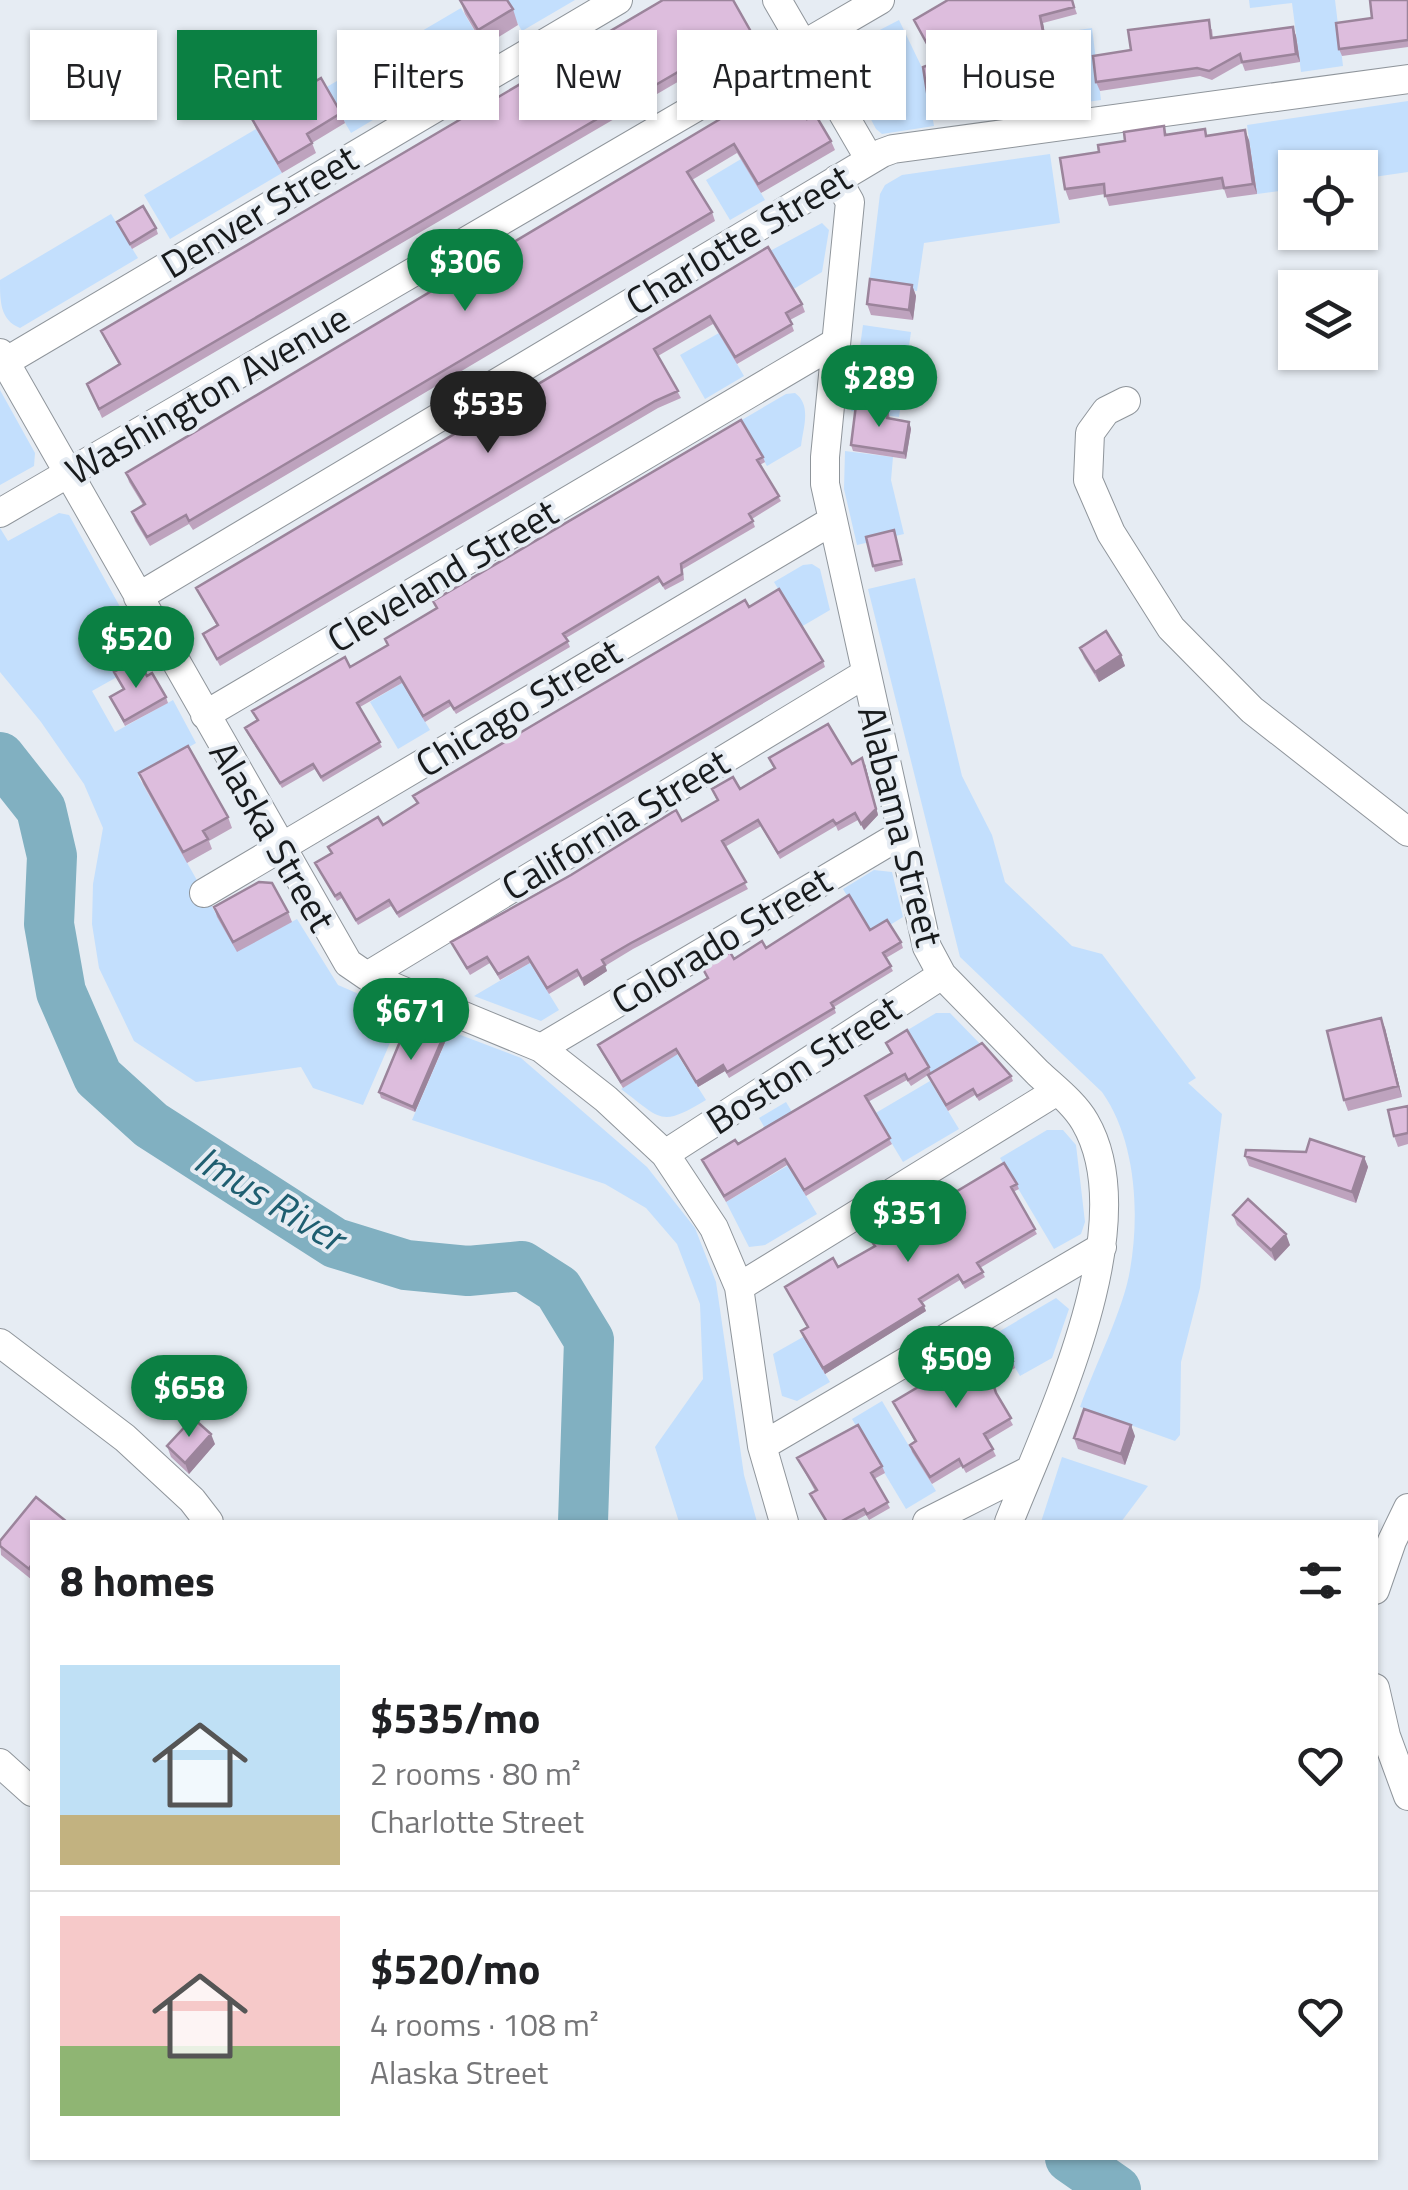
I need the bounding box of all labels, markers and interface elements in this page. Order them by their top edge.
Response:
chip: Buy [30,30,157,120]
chip: Rent [177,30,317,120]
chip: Filters [337,30,499,120]
chip: New [519,30,657,120]
chip: Apartment [677,30,906,120]
chip: House [926,30,1091,120]
street label: Denver Street [150,129,368,293]
street label: Charlotte Street [614,149,862,329]
map controls [1278,150,1378,370]
button: locate [1278,150,1378,250]
pin: $306 [406,229,524,314]
text: $306 [429,237,501,285]
button: layers [1278,270,1378,370]
street label: Washington Avenue [54,289,360,499]
pin: $289 [820,345,938,430]
text: $289 [843,353,915,401]
pin: $535 [429,371,547,456]
text: $535 [452,379,524,427]
street label: Cleveland Street [316,483,568,667]
pin: $520 [77,606,195,691]
text: $520 [100,614,172,662]
street label: Chicago Street [404,623,632,791]
street label: Alabama Street [843,699,959,953]
street label: Alaska Street [195,730,351,942]
street label: California Street [490,733,740,915]
street label: Colorado Street [600,851,842,1029]
pin: $671 [352,978,470,1063]
street label: Boston Street [694,979,912,1149]
text: $671 [375,986,447,1034]
water label: Imus River [183,1129,360,1269]
pin: $351 [849,1180,967,1265]
text: $351 [872,1188,944,1236]
pin: $509 [897,1326,1015,1411]
text: $509 [920,1334,992,1382]
pin: $658 [130,1355,248,1440]
text: $658 [153,1363,225,1411]
text: 8 homes [60,1548,215,1612]
icon: filters [1293,1553,1348,1608]
text: $535/mo [370,1685,540,1749]
icon: home [140,1705,260,1825]
icon: heart [1293,1738,1348,1793]
text: 2 rooms · 80 m² [370,1749,581,1797]
text: Charlotte Street [370,1797,584,1845]
text: $520/mo [370,1936,540,2000]
icon: home [140,1956,260,2076]
icon: heart [1293,1989,1348,2044]
text: 4 rooms · 108 m² [370,2000,599,2048]
text: Alaska Street [370,2048,548,2096]

